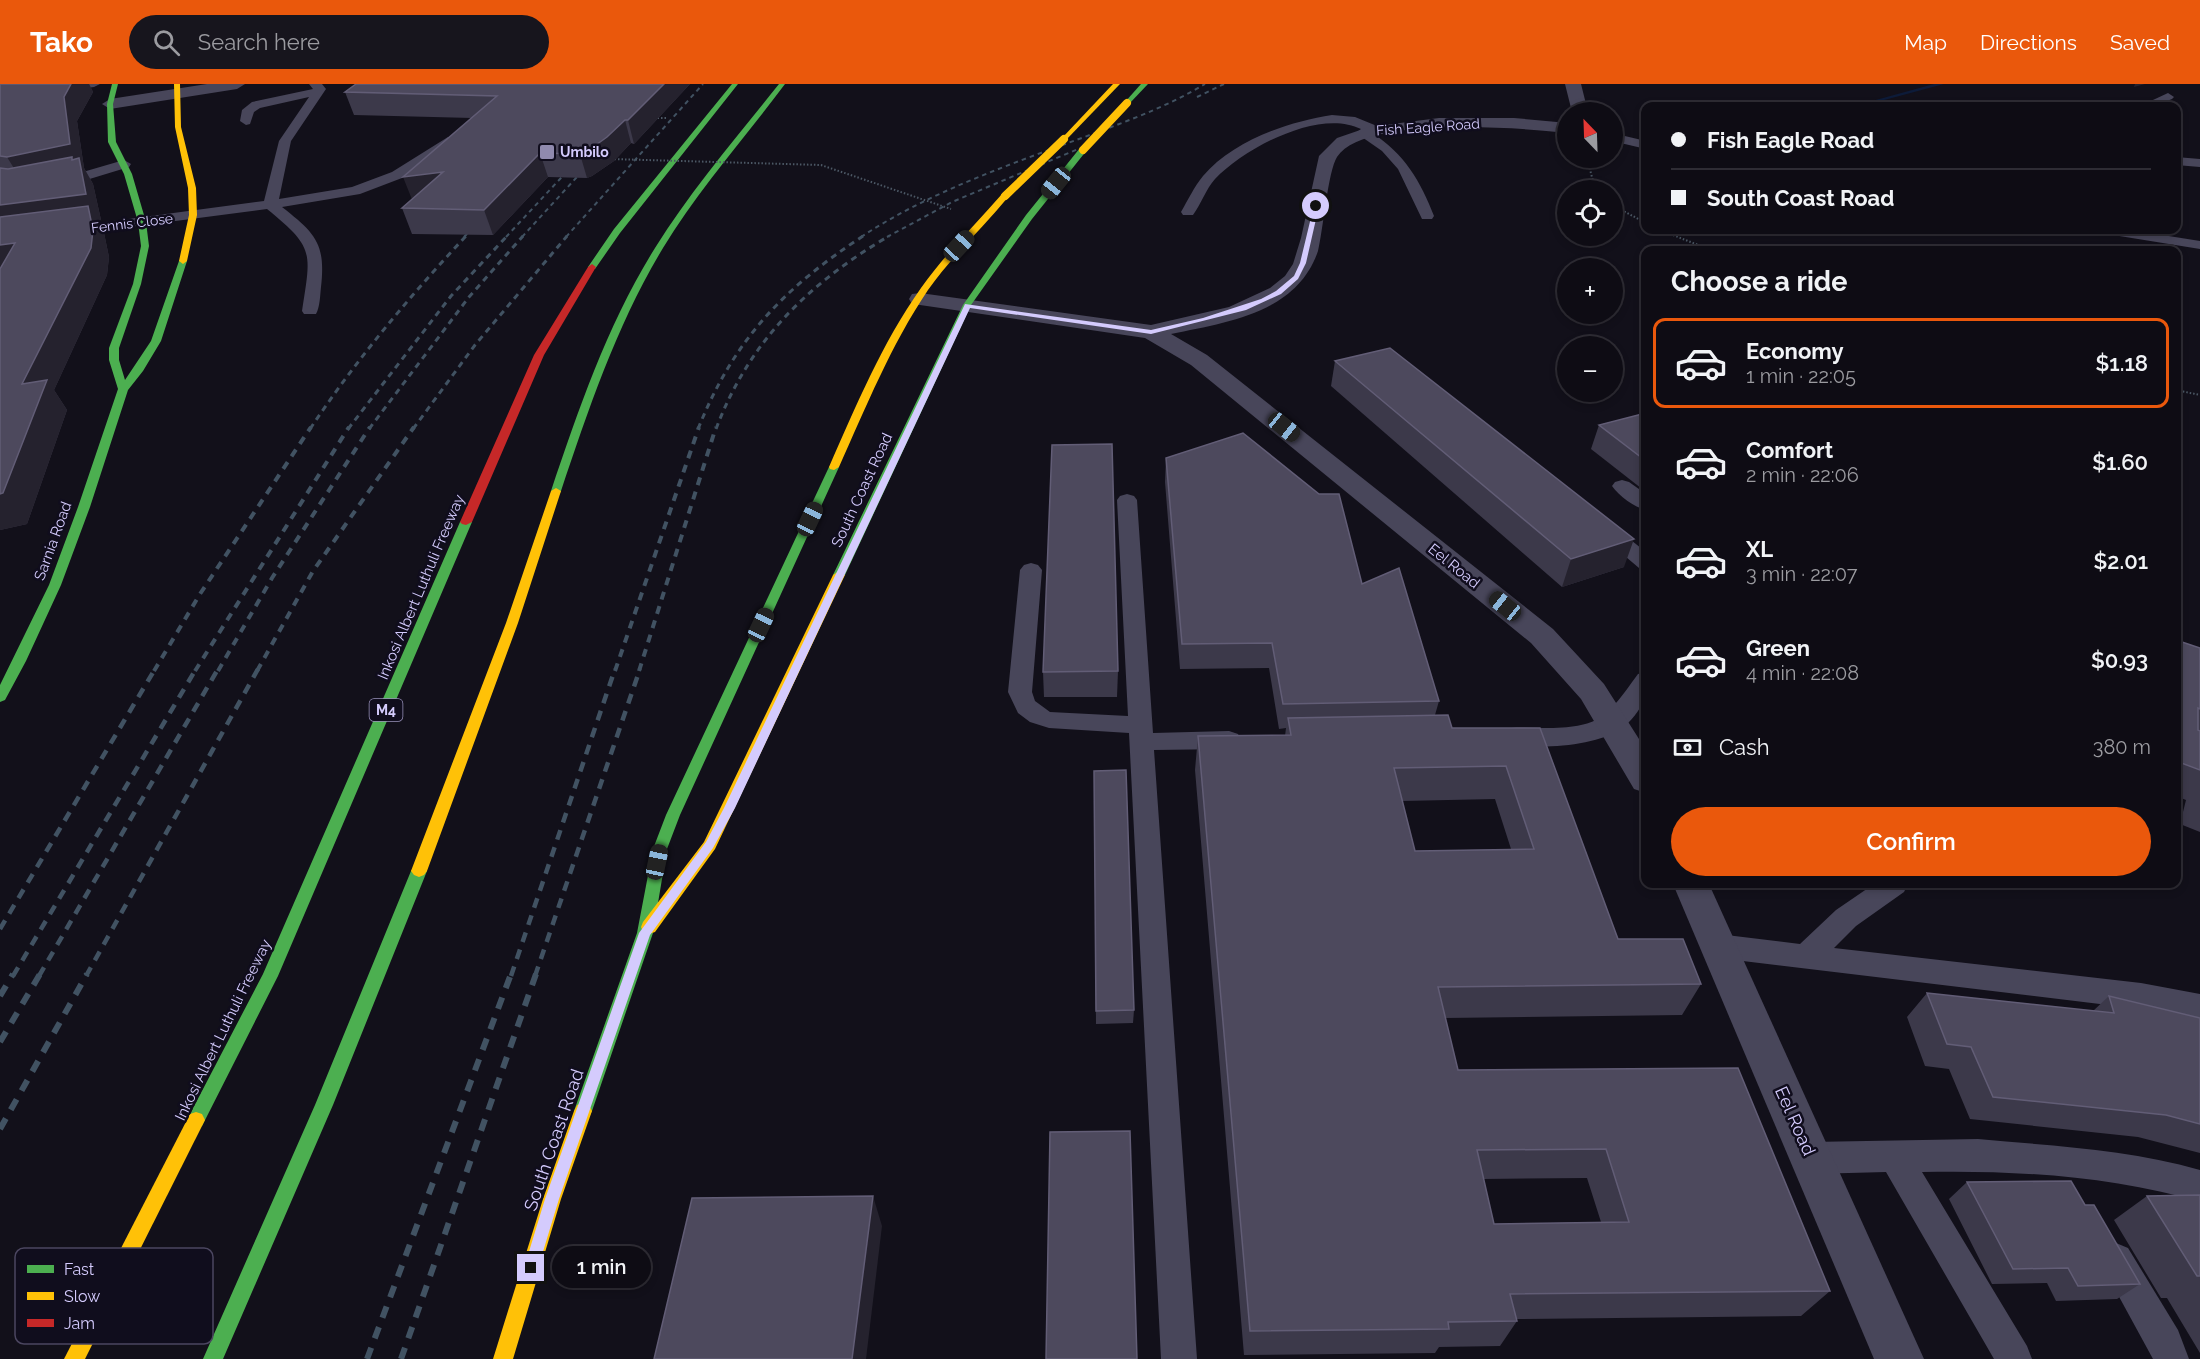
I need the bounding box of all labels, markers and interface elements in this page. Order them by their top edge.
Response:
search box [129,15,549,69]
text: Tako [30,26,93,59]
icon: search [150,26,183,59]
text: Search here [198,29,320,55]
text: Map [1904,30,1947,55]
text: Directions [1980,30,2077,55]
text: Saved [2110,30,2170,55]
north arrow [1557,102,1623,168]
map controls [1557,102,1623,402]
street label: Fish Eagle Road [1376,115,1480,139]
text: Fish Eagle Road [1707,127,1874,153]
marker: Umbilo [538,143,556,161]
place label: Umbilo [560,144,609,160]
car [1038,163,1074,203]
button: locate [1557,180,1623,246]
text: South Coast Road [1707,185,1894,211]
route start [1302,192,1329,219]
street label: Fennis Close [90,210,174,236]
car [940,227,978,265]
button: + [1557,258,1623,324]
text: Choose a ride [1671,266,1847,297]
button: − [1557,336,1623,402]
icon: car [1674,336,1728,390]
text: Economy [1746,338,1844,364]
text: $1.18 [2096,350,2148,376]
text: 1 min · 22:05 [1746,364,1856,388]
car [1264,409,1304,445]
street label: South Coast Road [828,430,896,550]
icon: car [1674,435,1728,489]
text: Comfort [1746,437,1833,463]
text: $1.60 [2092,449,2148,475]
text: 2 min · 22:06 [1746,463,1859,487]
street label: Inkosi Albert Luthuli Freeway [374,492,468,682]
street label: Sarnia Road [30,499,76,583]
car [794,499,826,539]
icon: car [1674,534,1728,588]
text: XL [1746,536,1773,562]
street label: Eel Road [1425,540,1483,592]
text: $2.01 [2094,548,2148,574]
text: 3 min · 22:07 [1746,562,1858,586]
car [1485,588,1525,624]
car [745,605,777,645]
icon: car [1674,633,1728,687]
text: Green [1746,635,1810,661]
text: $0.93 [2091,647,2148,673]
text: 4 min · 22:08 [1746,661,1859,685]
road number: M4 [370,699,402,721]
icon: cash [1671,731,1704,764]
text: Cash [1719,734,1770,760]
text: 380 m [2093,735,2151,759]
button: Confirm [1671,807,2151,876]
car [644,843,670,881]
street label: Inkosi Albert Luthuli Freeway [171,936,275,1124]
street label: South Coast Road [519,1066,588,1214]
street label: Eel Road [1771,1083,1820,1159]
callout: 1 min [552,1247,651,1289]
legend [15,1248,213,1344]
route end [517,1254,544,1281]
text: 1 min [577,1255,626,1279]
text: Fast [64,1260,95,1279]
text: Slow [64,1287,100,1306]
text: Jam [64,1314,95,1333]

